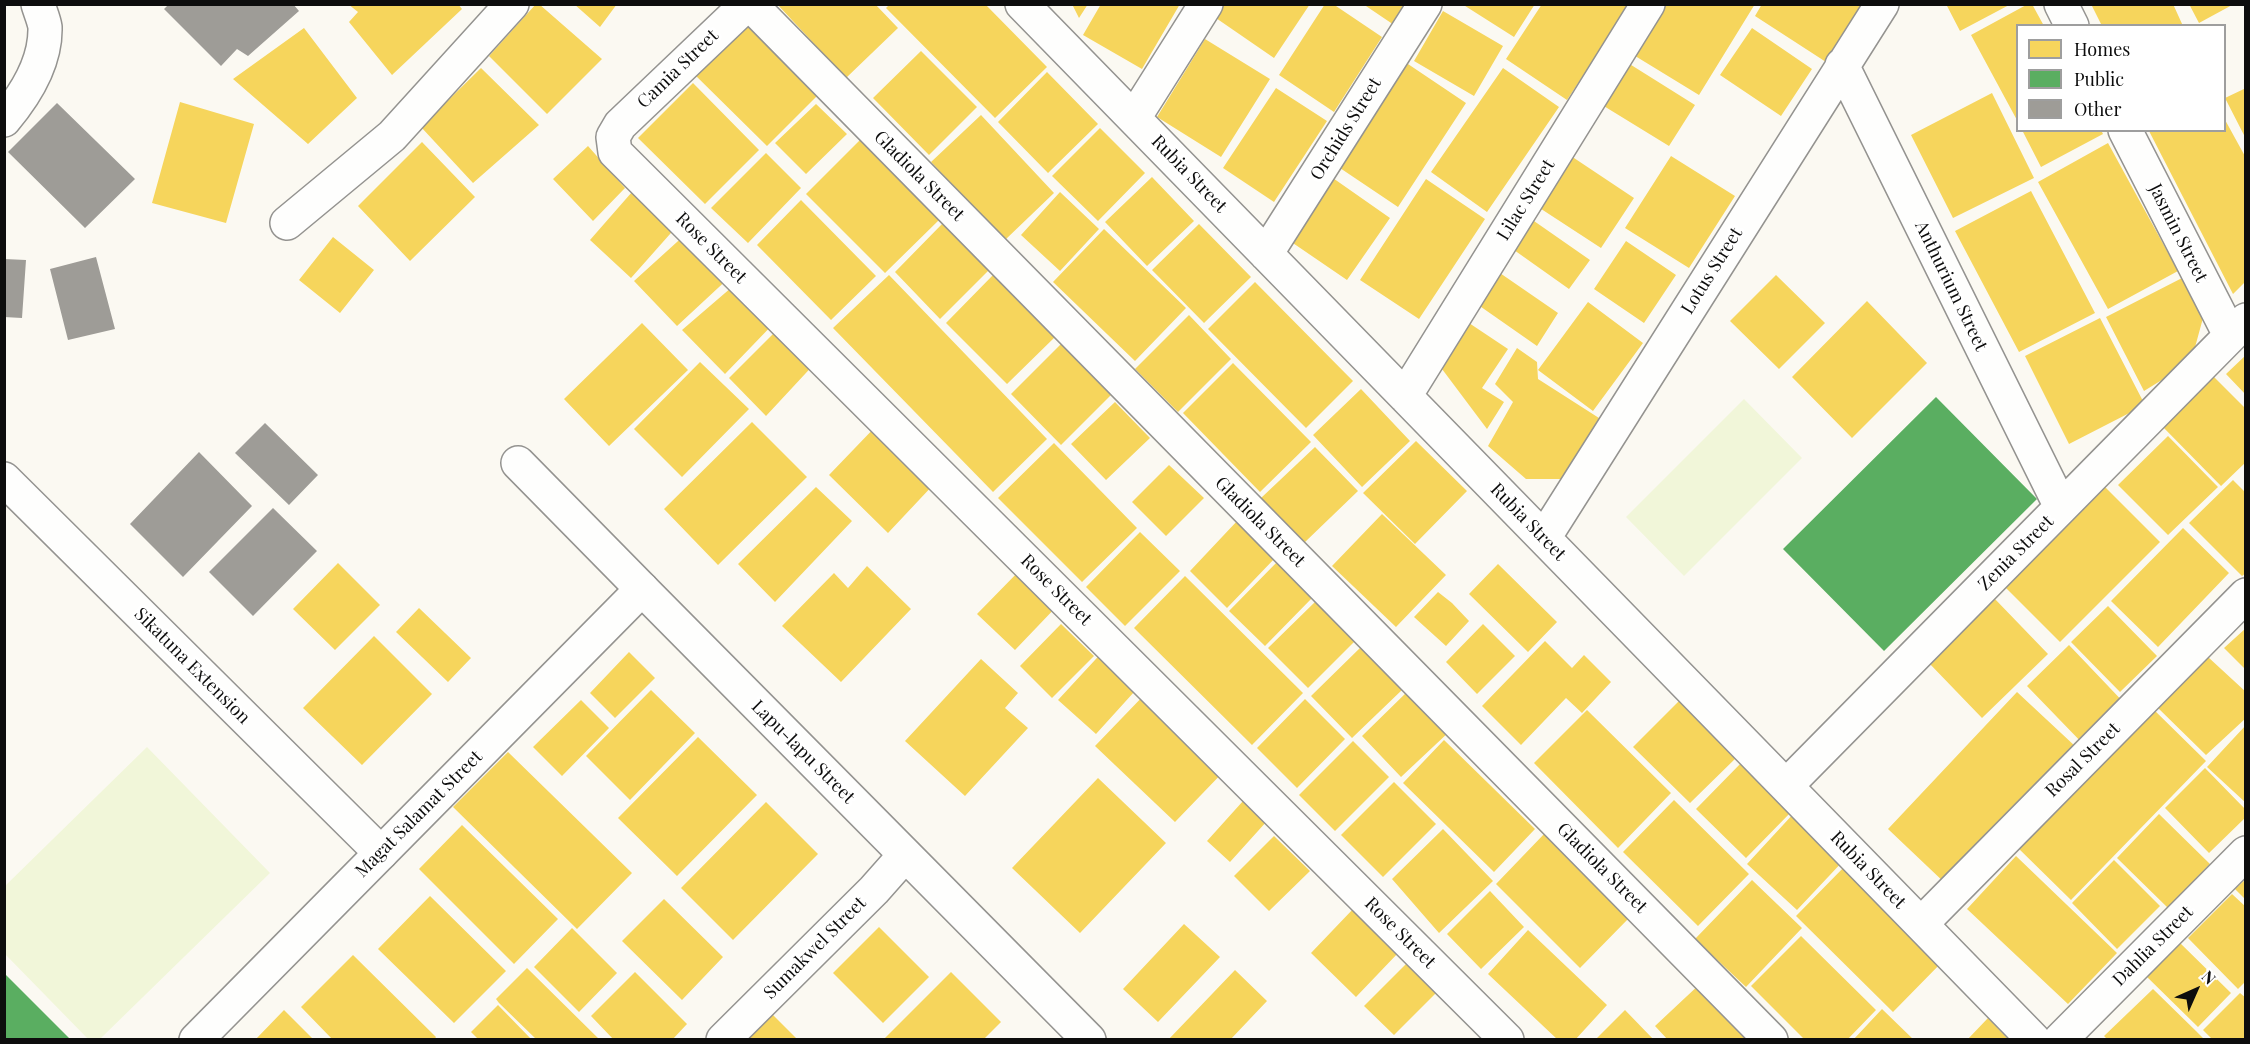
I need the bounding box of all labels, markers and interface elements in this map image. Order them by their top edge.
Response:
legend [2016,24,2226,132]
street label: Camia Street [633,25,723,113]
text: Homes [2074,37,2130,61]
text: Public [2074,67,2124,91]
street label: Orchids Street [1306,74,1386,184]
text: Other [2074,97,2121,121]
street label: Gladiola Street [869,126,969,226]
street label: Rubia Street [1147,131,1231,217]
street label: Lilac Street [1493,155,1559,245]
street label: Jasmin Street [2144,180,2212,286]
street label: Rose Street [671,208,751,288]
street label: Anthurium Street [1910,217,1992,355]
street label: Lotus Street [1677,224,1747,318]
street label: Gladiola Street [1210,472,1310,572]
street label: Rubia Street [1486,479,1570,565]
street label: Zenia Street [1974,511,2058,595]
street label: Rose Street [1016,550,1096,630]
street label: Sikatuna Extension [130,604,254,728]
street label: Lapu-lapu Street [747,696,859,808]
street label: Rosal Street [2041,718,2125,802]
street label: Magat Salamat Street [351,746,487,882]
street label: Gladiola Street [1552,818,1652,918]
street label: Rubia Street [1826,827,1910,913]
street label: Sumakwel Street [759,892,871,1004]
street label: Rose Street [1360,893,1440,973]
street label: Dahlia Street [2108,901,2198,991]
north arrow [2166,960,2226,1020]
text: N [2198,965,2221,988]

